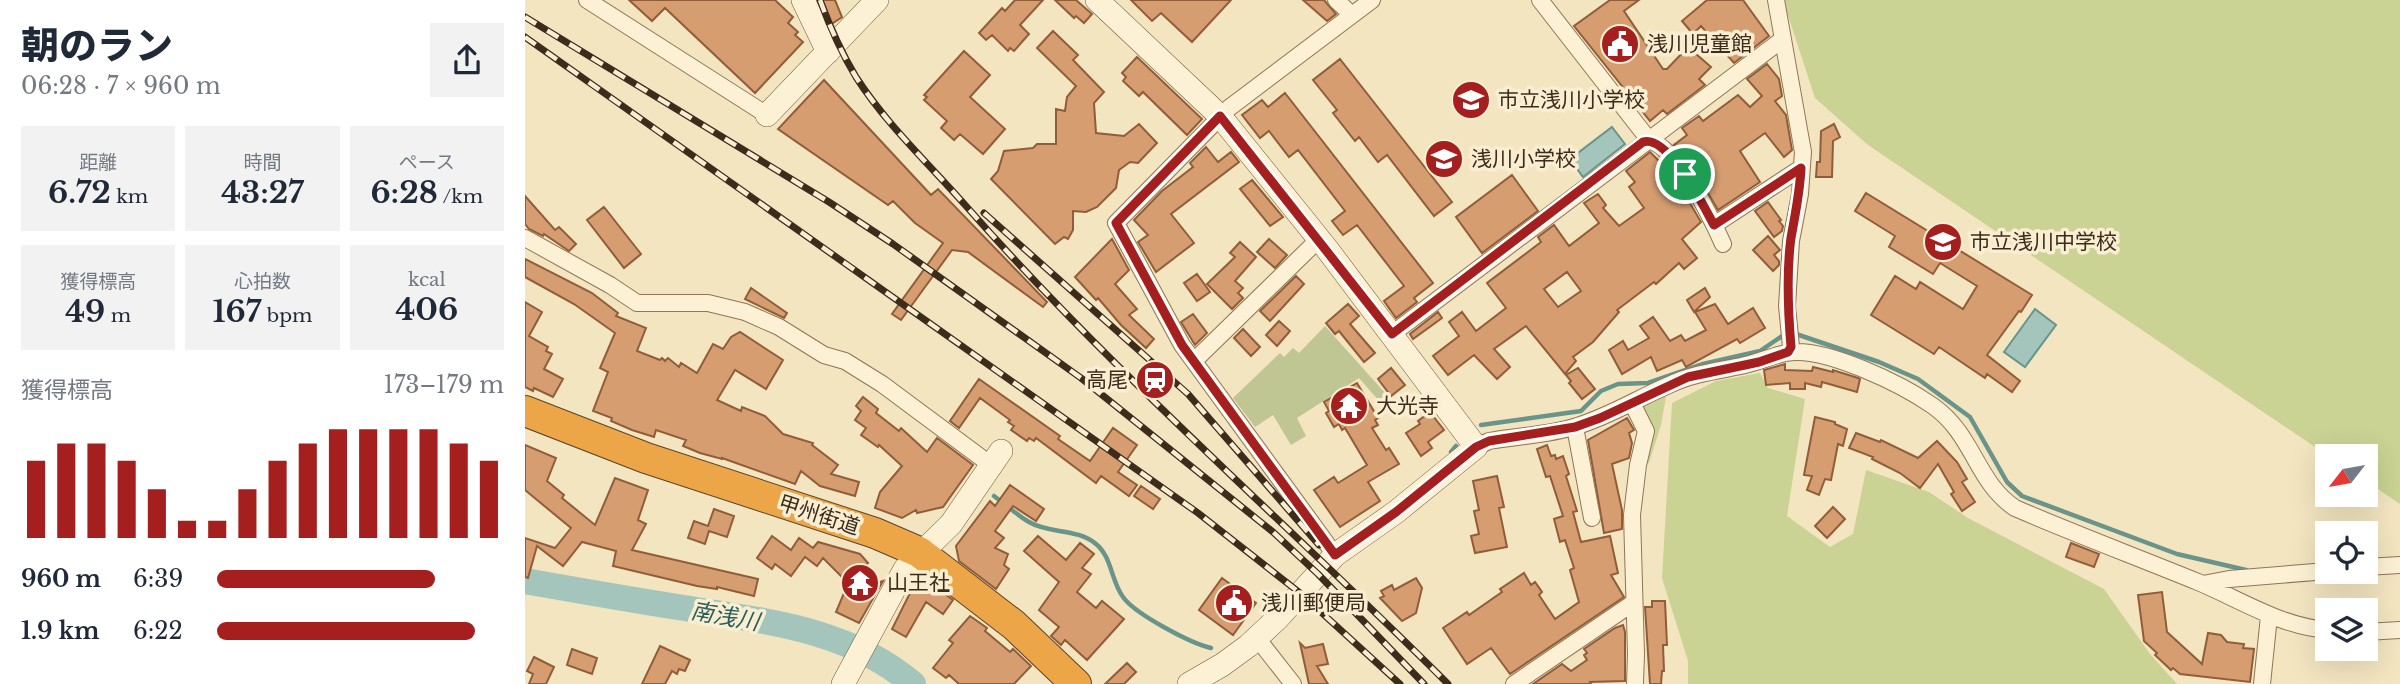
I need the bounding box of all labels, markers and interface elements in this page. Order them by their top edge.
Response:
text: 朝のラン [21,22,173,69]
button: share [430,23,504,97]
public building icon: 浅川児童館 [1599,23,1641,65]
place label: 浅川児童館 [1647,31,1752,57]
text: 06:28 · 7 × 960 m [21,72,221,100]
school or university icon: 市立浅川小学校 [1450,79,1492,121]
place label: 市立浅川小学校 [1498,87,1645,113]
school or university icon: 浅川小学校 [1423,138,1465,180]
pin [1655,144,1715,204]
place label: 浅川小学校 [1471,146,1576,172]
text: 距離 [79,151,117,174]
text: 時間 [243,151,282,174]
text: ペース [399,151,455,174]
icon: arrive [1666,155,1704,193]
text: 6.72 [48,174,111,211]
text: 43:27 [221,174,304,211]
text: 6:28 [370,174,438,211]
text: km [111,185,148,208]
text: /km [438,185,483,208]
school or university icon: 市立浅川中学校 [1922,221,1964,263]
place label: 市立浅川中学校 [1970,229,2117,255]
text: kcal [408,268,446,291]
text: 獲得標高 [60,270,136,293]
text: 心拍数 [234,270,291,293]
text: 406 [395,291,458,328]
text: 49 [65,293,105,330]
text: 167 [213,293,261,330]
text: m [105,304,131,327]
text: bpm [261,304,312,327]
station icon: 高尾 [1134,359,1176,401]
place label: 高尾 [1086,367,1128,393]
text: 173–179 m [384,371,504,399]
text: 獲得標高 [21,376,113,404]
temple icon: 大光寺 [1328,385,1370,427]
place label: 大光寺 [1376,393,1439,419]
north arrow [2315,444,2378,508]
map controls [2315,444,2378,661]
street label: 甲州街道 [775,490,863,540]
button: locate [2315,521,2378,584]
temple icon: 山王社 [839,562,881,604]
text: 960 m [21,565,101,593]
text: 6:39 [133,565,183,593]
place label: 山王社 [887,570,950,596]
public building icon: 浅川郵便局 [1213,582,1255,624]
place label: 浅川郵便局 [1261,590,1366,616]
water label: 南浅川 [689,596,764,636]
button: layers [2315,598,2378,661]
text: 1.9 km [21,617,99,645]
text: 6:22 [133,617,183,645]

